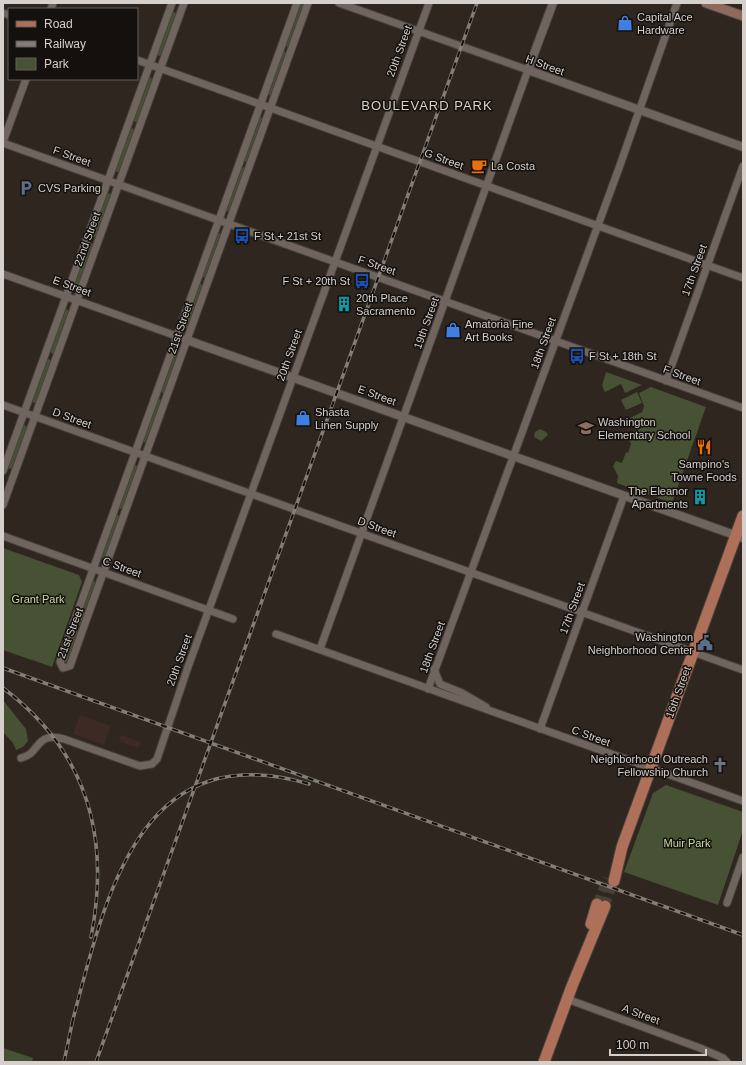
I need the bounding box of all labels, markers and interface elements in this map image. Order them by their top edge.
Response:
legend [8,8,138,80]
place label: Capital Ace Hardware [637,11,693,36]
shop icon: Capital Ace Hardware [616,14,634,32]
text: Road [44,17,73,31]
street label: 20th Street [384,24,414,78]
text: Railway [44,37,86,51]
street label: H Street [524,52,566,78]
text: Park [44,57,70,71]
district label: BOULEVARD PARK [361,98,493,113]
street label: F Street [52,144,92,168]
street label: G Street [423,146,465,172]
cafe icon: La Costa [470,157,488,175]
place label: La Costa [491,160,536,172]
parking icon: CVS Parking [17,179,35,197]
place label: CVS Parking [38,182,101,194]
street label: 22nd Street [72,210,102,268]
bus stop icon: F St + 21st St [233,227,251,245]
place label: F St + 21st St [254,230,321,242]
street label: 17th Street [679,243,709,297]
street label: F Street [357,253,397,277]
bus stop icon: F St + 20th St [353,272,371,290]
street label: E Street [51,274,93,298]
place label: F St + 20th St [282,275,350,287]
place label: 20th Place Sacramento [356,292,415,317]
building icon: 20th Place Sacramento [335,295,353,313]
street label: 19th Street [411,296,441,350]
street label: 21st Street [166,301,194,355]
street label: 18th Street [528,316,558,370]
place label: Amatoria Fine Art Books [465,318,533,343]
shop icon: Amatoria Fine Art Books [444,321,462,339]
street label: 20th Street [274,328,304,382]
bus stop icon: F St + 18th St [568,347,586,365]
place label: F St + 18th St [589,350,657,362]
street label: F Street [662,363,702,387]
street label: E Street [356,383,398,407]
street label: D Street [51,405,93,431]
place label: Shasta Linen Supply [315,406,379,431]
shop icon: Shasta Linen Supply [294,409,312,427]
place label: Washington Elementary School [598,416,690,441]
school or university icon: Washington Elementary School [577,419,595,437]
restaurant icon: Sampino's Towne Foods [695,438,713,456]
place label: Sampino's Towne Foods [671,458,737,483]
place label: The Eleanor Apartments [628,485,688,510]
building icon: The Eleanor Apartments [691,488,709,506]
street label: D Street [356,514,398,540]
street label: C Street [101,554,143,580]
street label: 17th Street [557,581,587,635]
park label: Grant Park [11,593,65,605]
street label: 21st Street [55,606,85,660]
street label: 18th Street [417,620,447,674]
place label: Washington Neighborhood Center [588,631,693,656]
street label: 20th Street [164,633,194,687]
public building icon: Washington Neighborhood Center [696,634,714,652]
street label: 16th Street [663,665,693,719]
street label: C Street [570,723,612,749]
place label: Neighborhood Outreach Fellowship Church [591,753,708,778]
church icon: Neighborhood Outreach Fellowship Church [711,756,729,774]
park label: Muir Park [663,837,711,849]
street label: A Street [621,1002,661,1026]
scale bar [610,1031,706,1057]
text: 100 m [616,1038,649,1052]

